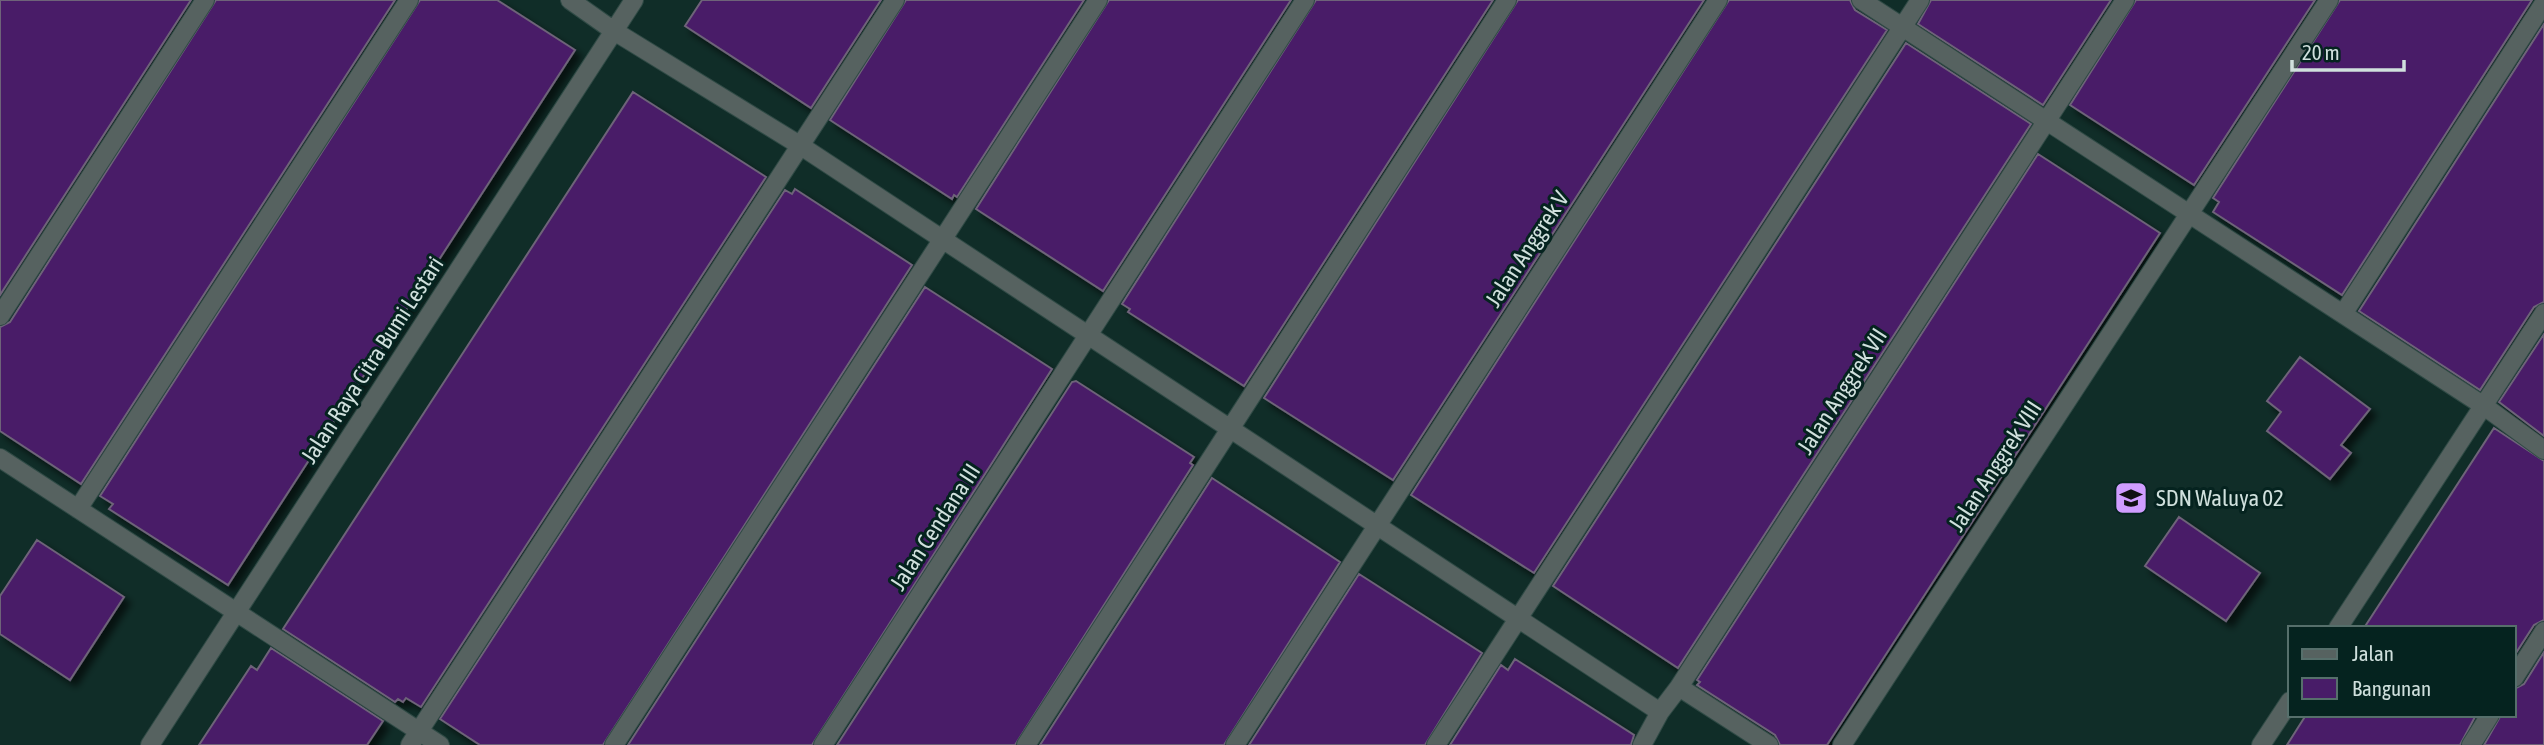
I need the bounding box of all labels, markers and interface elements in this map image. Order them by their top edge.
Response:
scale bar [2292,28,2404,72]
text: 20 m [2302,40,2340,64]
street label: Jalan Anggrek V [1480,186,1574,312]
street label: Jalan Raya Citra Bumi Lestari [296,252,448,468]
street label: Jalan Anggrek VII [1792,323,1892,459]
street label: Jalan Anggrek VIII [1943,396,2047,536]
street label: Jalan Cendana III [885,459,985,595]
school or university icon: SDN Waluya 02 [2112,479,2150,517]
place label: SDN Waluya 02 [2156,485,2284,511]
legend [2288,626,2516,717]
text: Jalan [2352,641,2394,665]
text: Bangunan [2352,676,2431,700]

